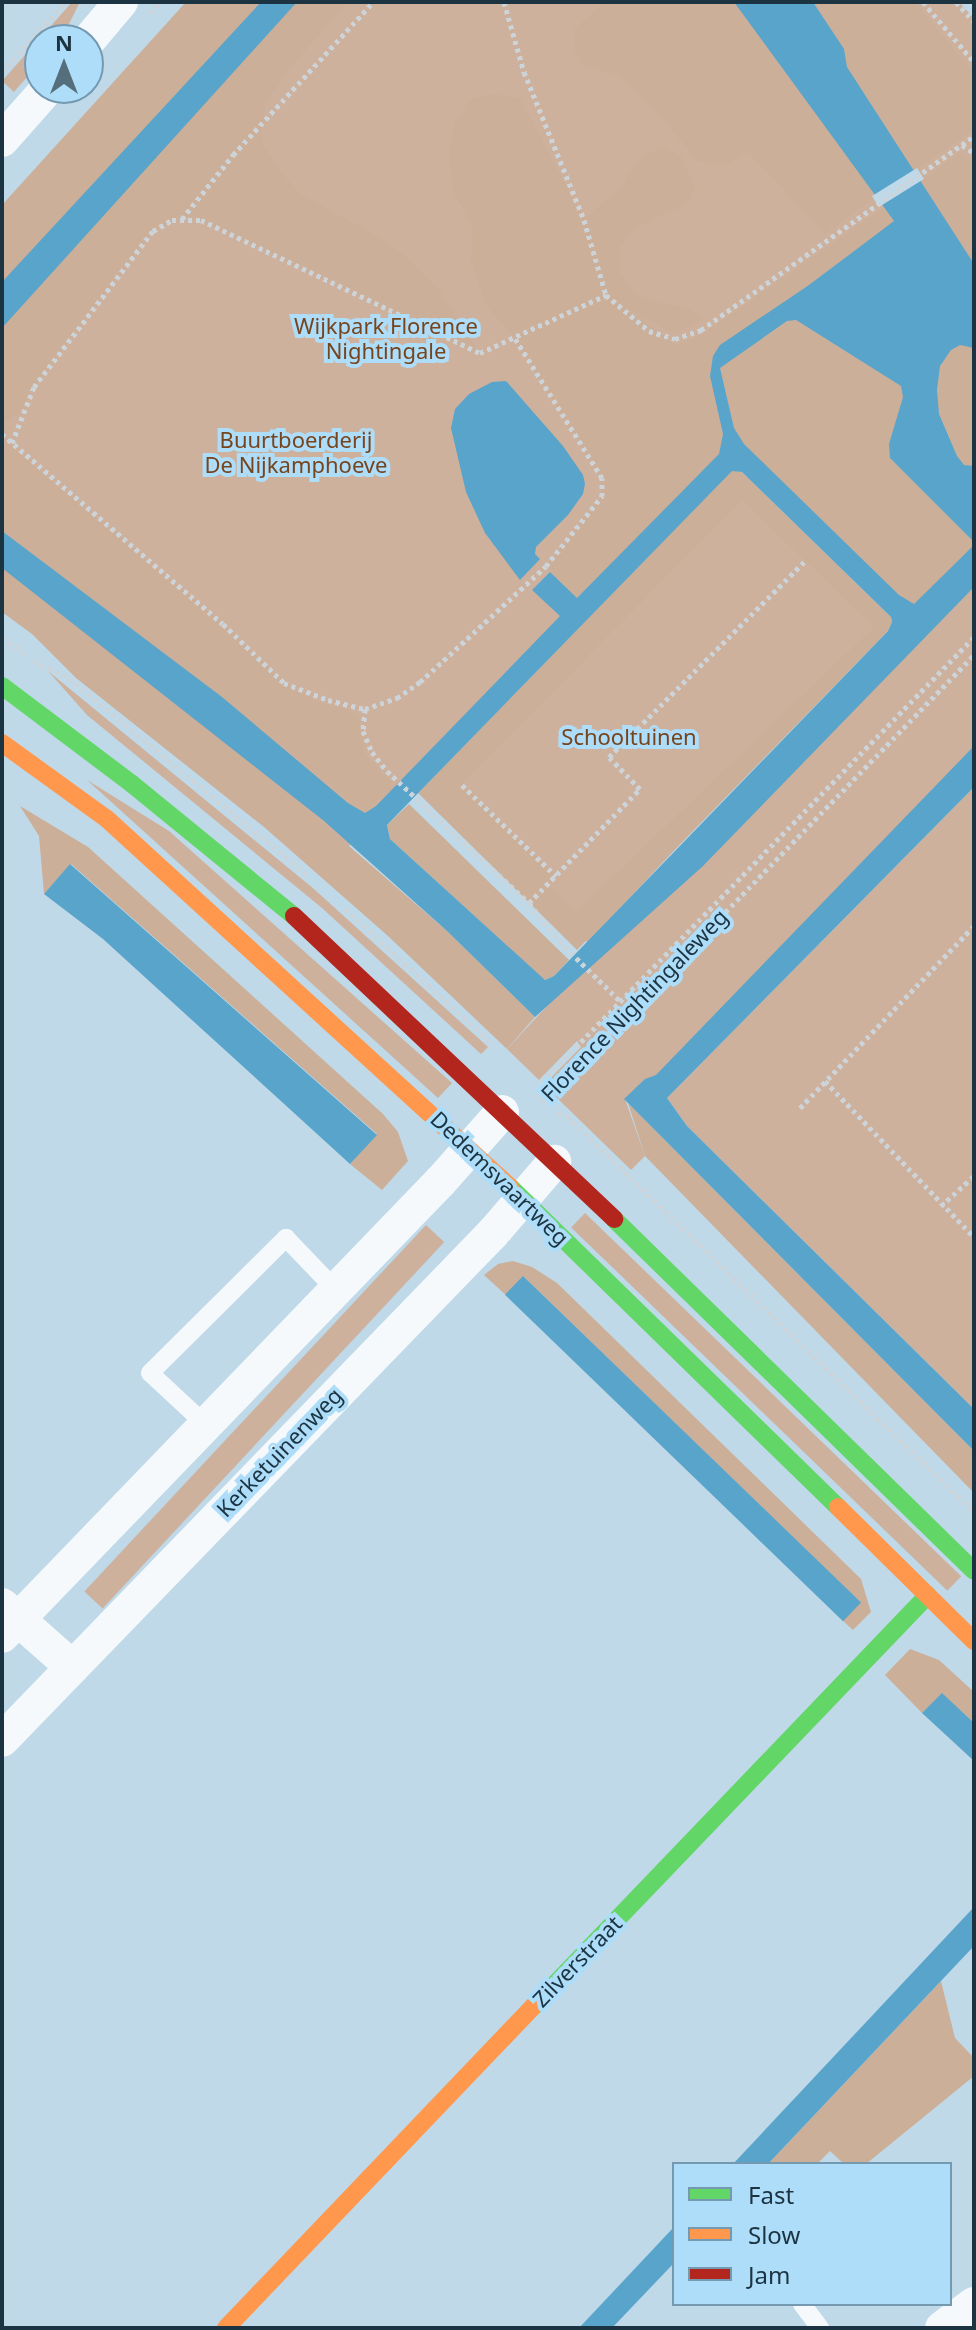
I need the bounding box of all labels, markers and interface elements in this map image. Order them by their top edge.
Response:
north arrow [24,24,104,104]
text: N [55,27,73,57]
park label: Wijkpark Florence Nightingale [294,312,478,364]
park label: Buurtboerderij De Nijkamphoeve [205,426,387,478]
park label: Schooltuinen [561,724,697,750]
street label: Florence Nightingaleweg [535,903,733,1107]
street label: Dedemsvaartweg [426,1105,574,1251]
street label: Kerketuinenweg [211,1382,347,1522]
street label: Zilverstraat [527,1910,627,2012]
legend [672,2162,952,2306]
text: Fast [748,2178,794,2211]
text: Slow [748,2218,800,2251]
text: Jam [748,2258,790,2291]

